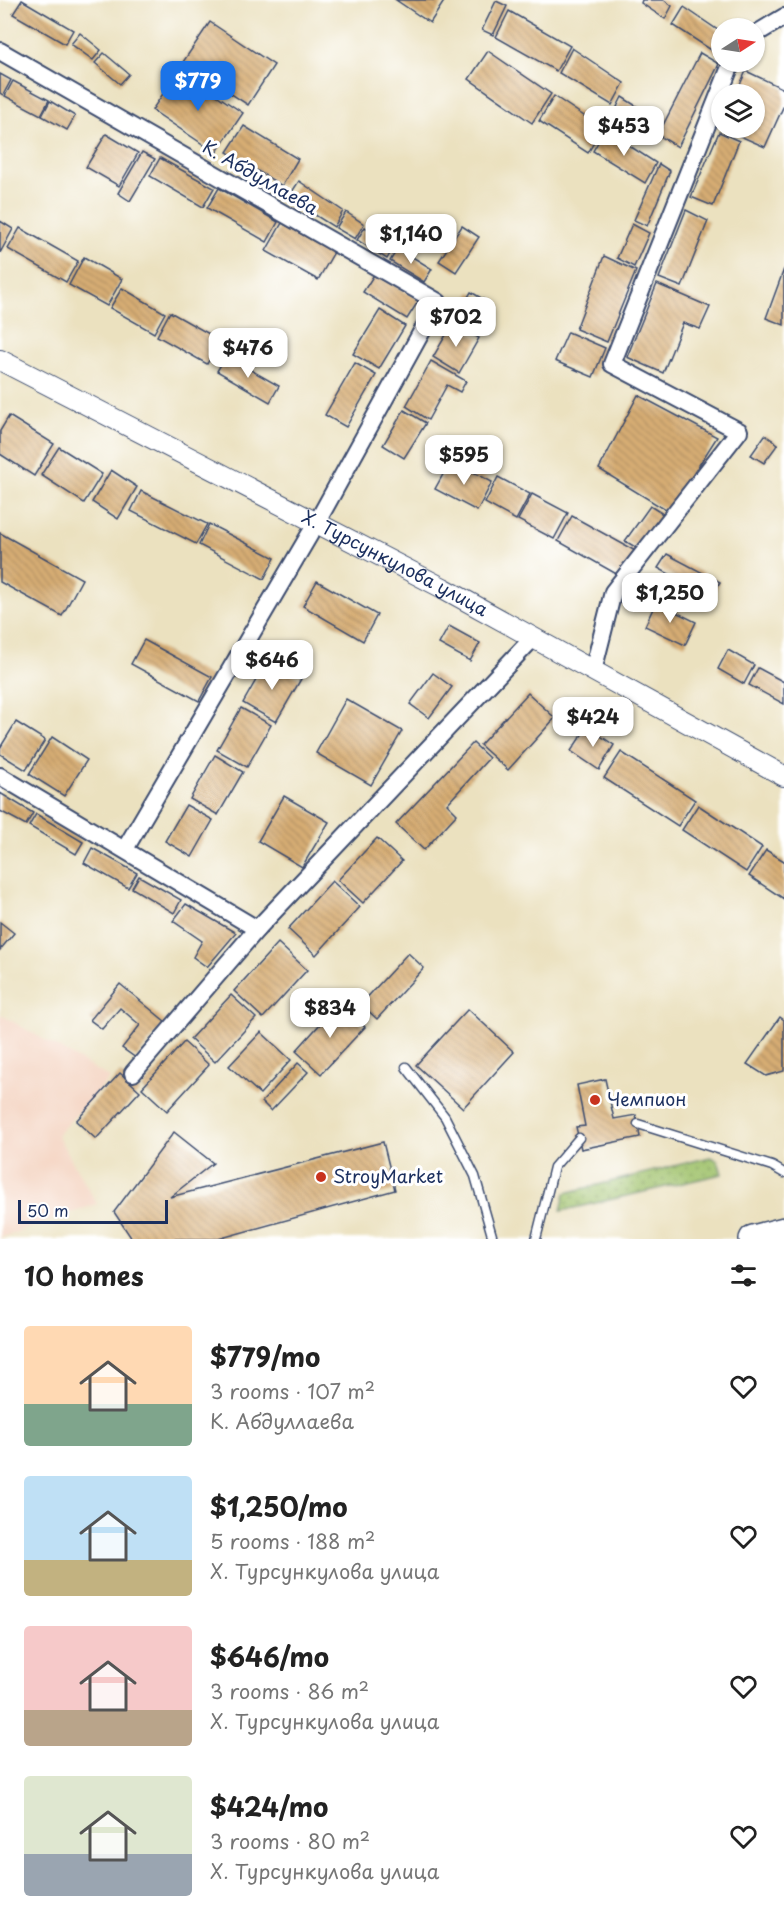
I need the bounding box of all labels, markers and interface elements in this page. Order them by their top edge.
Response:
north arrow [711,18,765,72]
map controls [711,18,765,138]
pin: $779 [162,61,234,112]
text: $779 [175,65,221,95]
button: layers [711,84,765,138]
pin: $453 [588,106,660,157]
text: $453 [598,110,650,140]
street label: К. Абдуллаева [198,133,324,221]
pin: $1,140 [362,214,460,265]
text: $1,140 [380,218,442,248]
pin: $702 [420,297,492,348]
text: $702 [430,301,482,331]
pin: $476 [212,328,284,379]
text: $476 [223,332,273,362]
pin: $595 [428,435,500,486]
text: $595 [439,439,489,469]
street label: Х. Турсункулова улица [297,503,494,623]
pin: $1,250 [621,573,719,624]
text: $1,250 [636,577,704,607]
pin: $646 [236,640,308,691]
text: $646 [245,644,299,674]
pin: $424 [557,697,629,748]
text: $424 [567,701,619,731]
pin: $834 [294,988,366,1039]
text: $834 [304,992,356,1022]
place label: Чемпион [607,1085,686,1112]
marker: Чемпион [588,1093,602,1107]
place label: StroyMarket [333,1162,443,1189]
marker: StroyMarket [314,1170,328,1184]
scale bar [18,1197,168,1224]
text: 50 m [27,1198,68,1222]
text: 10 homes [24,1256,144,1295]
icon: filters [727,1259,760,1292]
text: $779/mo [210,1337,320,1376]
icon: home [72,1350,144,1422]
icon: heart [727,1370,760,1403]
text: 3 rooms · 107 m² [210,1376,375,1406]
text: К. Абдуллаева [210,1406,354,1436]
text: $1,250/mo [210,1487,348,1526]
icon: home [72,1500,144,1572]
icon: heart [727,1520,760,1553]
text: 5 rooms · 188 m² [210,1526,375,1556]
text: Х. Турсункулова улица [210,1556,439,1586]
text: $646/mo [210,1637,329,1676]
icon: home [72,1650,144,1722]
icon: heart [727,1670,760,1703]
text: 3 rooms · 86 m² [210,1676,369,1706]
text: Х. Турсункулова улица [210,1706,439,1736]
text: $424/mo [210,1787,328,1826]
icon: home [72,1800,144,1872]
icon: heart [727,1820,760,1853]
text: 3 rooms · 80 m² [210,1826,370,1856]
text: Х. Турсункулова улица [210,1856,439,1886]

